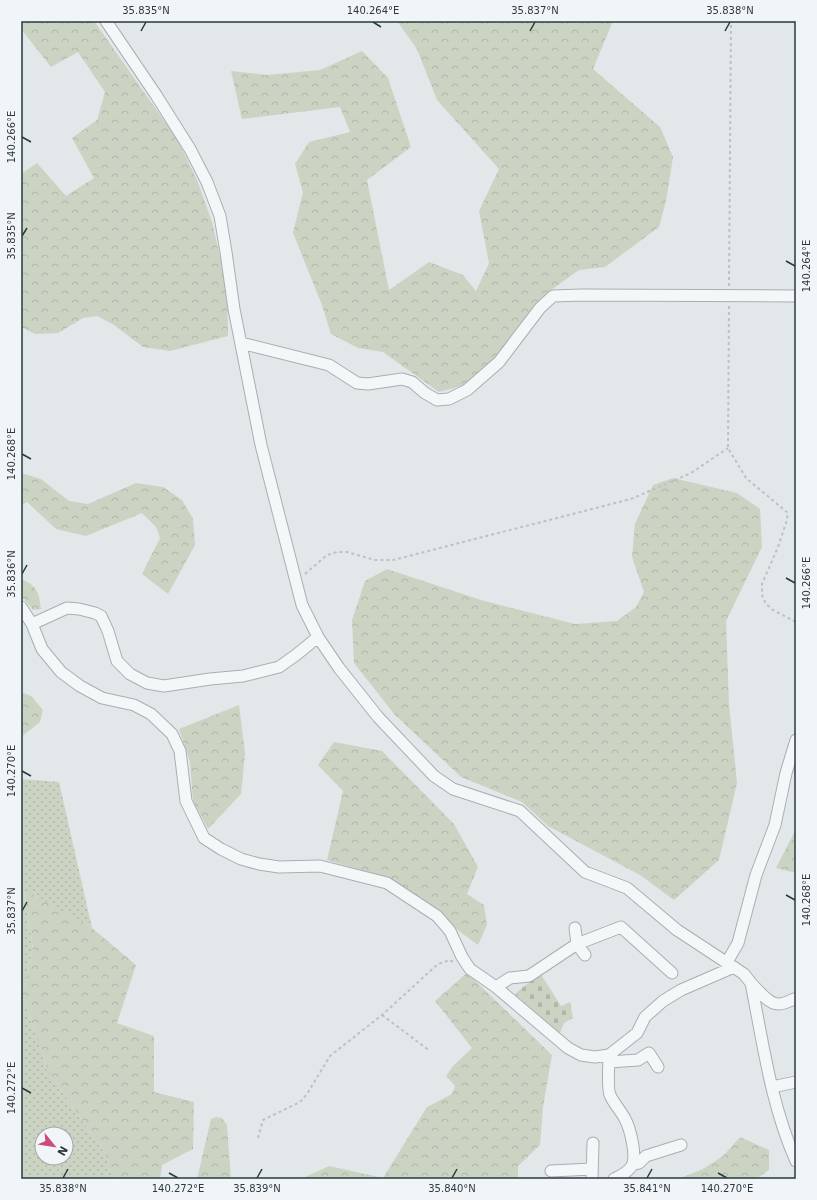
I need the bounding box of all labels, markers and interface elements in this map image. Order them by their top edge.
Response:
text: 35.835°N [122,5,170,16]
text: 140.264°E [347,5,399,16]
text: 35.837°N [511,5,559,16]
text: 35.838°N [706,5,754,16]
text: 140.266°E [6,111,17,163]
text: 35.835°N [6,212,17,260]
text: 140.264°E [801,240,812,292]
text: 140.268°E [6,428,17,480]
text: 35.836°N [6,550,17,598]
text: 140.266°E [801,557,812,609]
text: 140.270°E [6,745,17,797]
text: 140.268°E [801,874,812,926]
text: 35.837°N [6,887,17,935]
text: 140.272°E [6,1062,17,1114]
north arrow [34,1126,74,1166]
text: N [54,1144,70,1158]
text: 35.838°N [39,1183,87,1194]
text: 140.272°E [152,1183,204,1194]
text: 35.839°N [233,1183,281,1194]
text: 35.840°N [428,1183,476,1194]
text: 35.841°N [623,1183,671,1194]
text: 140.270°E [701,1183,753,1194]

